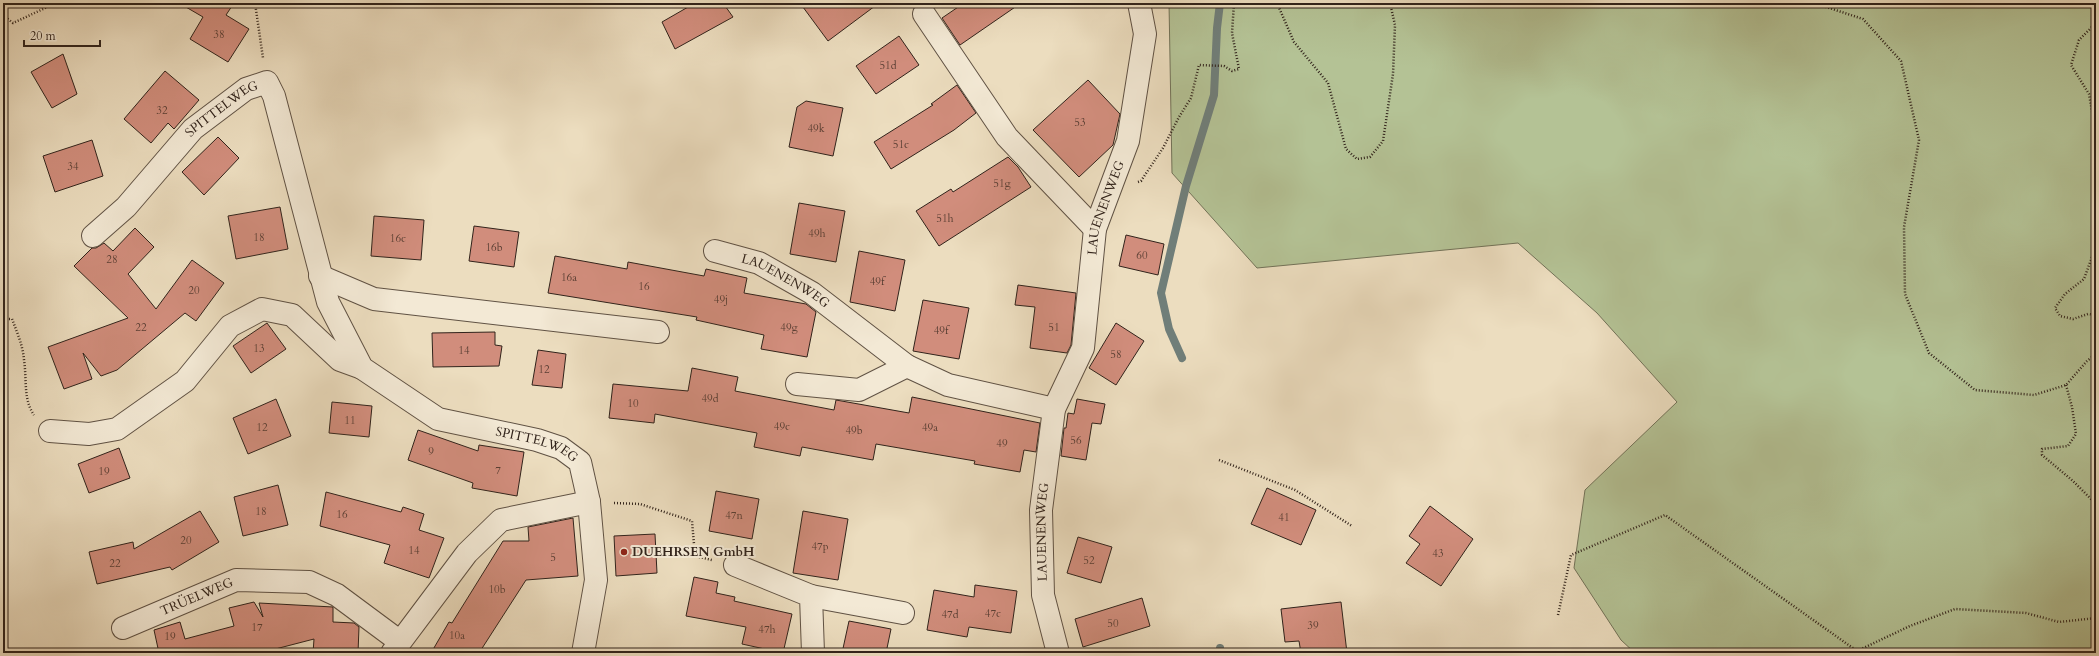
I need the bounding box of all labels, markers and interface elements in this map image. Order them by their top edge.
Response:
scale bar [24,22,100,48]
house number: 38 [213,27,225,42]
text: 20 m [30,28,57,44]
house number: 51d [879,58,897,73]
street label: SPITTELWEG [181,77,260,141]
house number: 32 [156,103,168,118]
house number: 53 [1074,115,1086,130]
house number: 49k [807,121,825,136]
house number: 51c [893,137,909,152]
street label: LAUENENWEG [1083,158,1129,256]
house number: 34 [67,159,79,174]
house number: 51g [993,176,1012,191]
house number: 51h [936,211,954,226]
house number: 49h [808,226,826,241]
house number: 18 [253,230,265,245]
house number: 16c [390,231,406,246]
house number: 16b [485,240,503,255]
house number: 60 [1136,248,1148,263]
street label: LAUENENWEG [739,250,833,312]
house number: 28 [106,252,118,267]
house number: 16a [561,270,577,285]
house number: 49f [870,274,886,289]
house number: 16 [638,279,650,294]
house number: 20 [188,283,200,298]
house number: 49j [714,292,728,307]
house number: 22 [135,320,147,335]
house number: 49g [780,320,799,335]
house number: 51 [1048,320,1060,335]
house number: 49f [934,323,950,338]
house number: 13 [253,341,265,356]
house number: 14 [458,343,470,358]
house number: 58 [1110,347,1122,362]
house number: 12 [538,362,550,377]
house number: 49d [701,391,719,406]
house number: 10 [627,396,639,411]
house number: 11 [344,413,356,428]
house number: 49c [774,419,790,434]
house number: 12 [256,420,268,435]
house number: 49a [922,420,938,435]
street label: SPITTELWEG [494,422,582,467]
house number: 49b [845,423,863,438]
house number: 56 [1070,433,1082,448]
house number: 49 [996,436,1008,451]
house number: 9 [428,444,434,459]
house number: 7 [495,463,501,478]
house number: 19 [98,464,110,479]
street label: LAUENENWEG [1031,482,1053,581]
house number: 18 [255,504,267,519]
house number: 16 [336,507,348,522]
house number: 47n [725,508,744,523]
house number: 41 [1278,510,1290,525]
house number: 20 [180,533,192,548]
house number: 47p [811,539,829,554]
house number: 14 [408,543,420,558]
place label: DUEHRSEN GmbH [632,543,755,561]
house number: 43 [1432,546,1444,561]
marker: DUEHRSEN GmbH [619,547,629,557]
house number: 5 [550,550,556,565]
house number: 52 [1083,553,1095,568]
house number: 22 [109,556,121,571]
street label: TRÜELWEG [157,573,236,620]
house number: 10b [488,582,506,597]
house number: 47c [985,606,1001,621]
house number: 47d [941,607,959,622]
house number: 50 [1107,616,1119,631]
house number: 39 [1307,618,1319,633]
house number: 17 [251,620,263,635]
house number: 47h [758,622,776,637]
house number: 10a [449,628,465,643]
house number: 19 [164,629,176,644]

